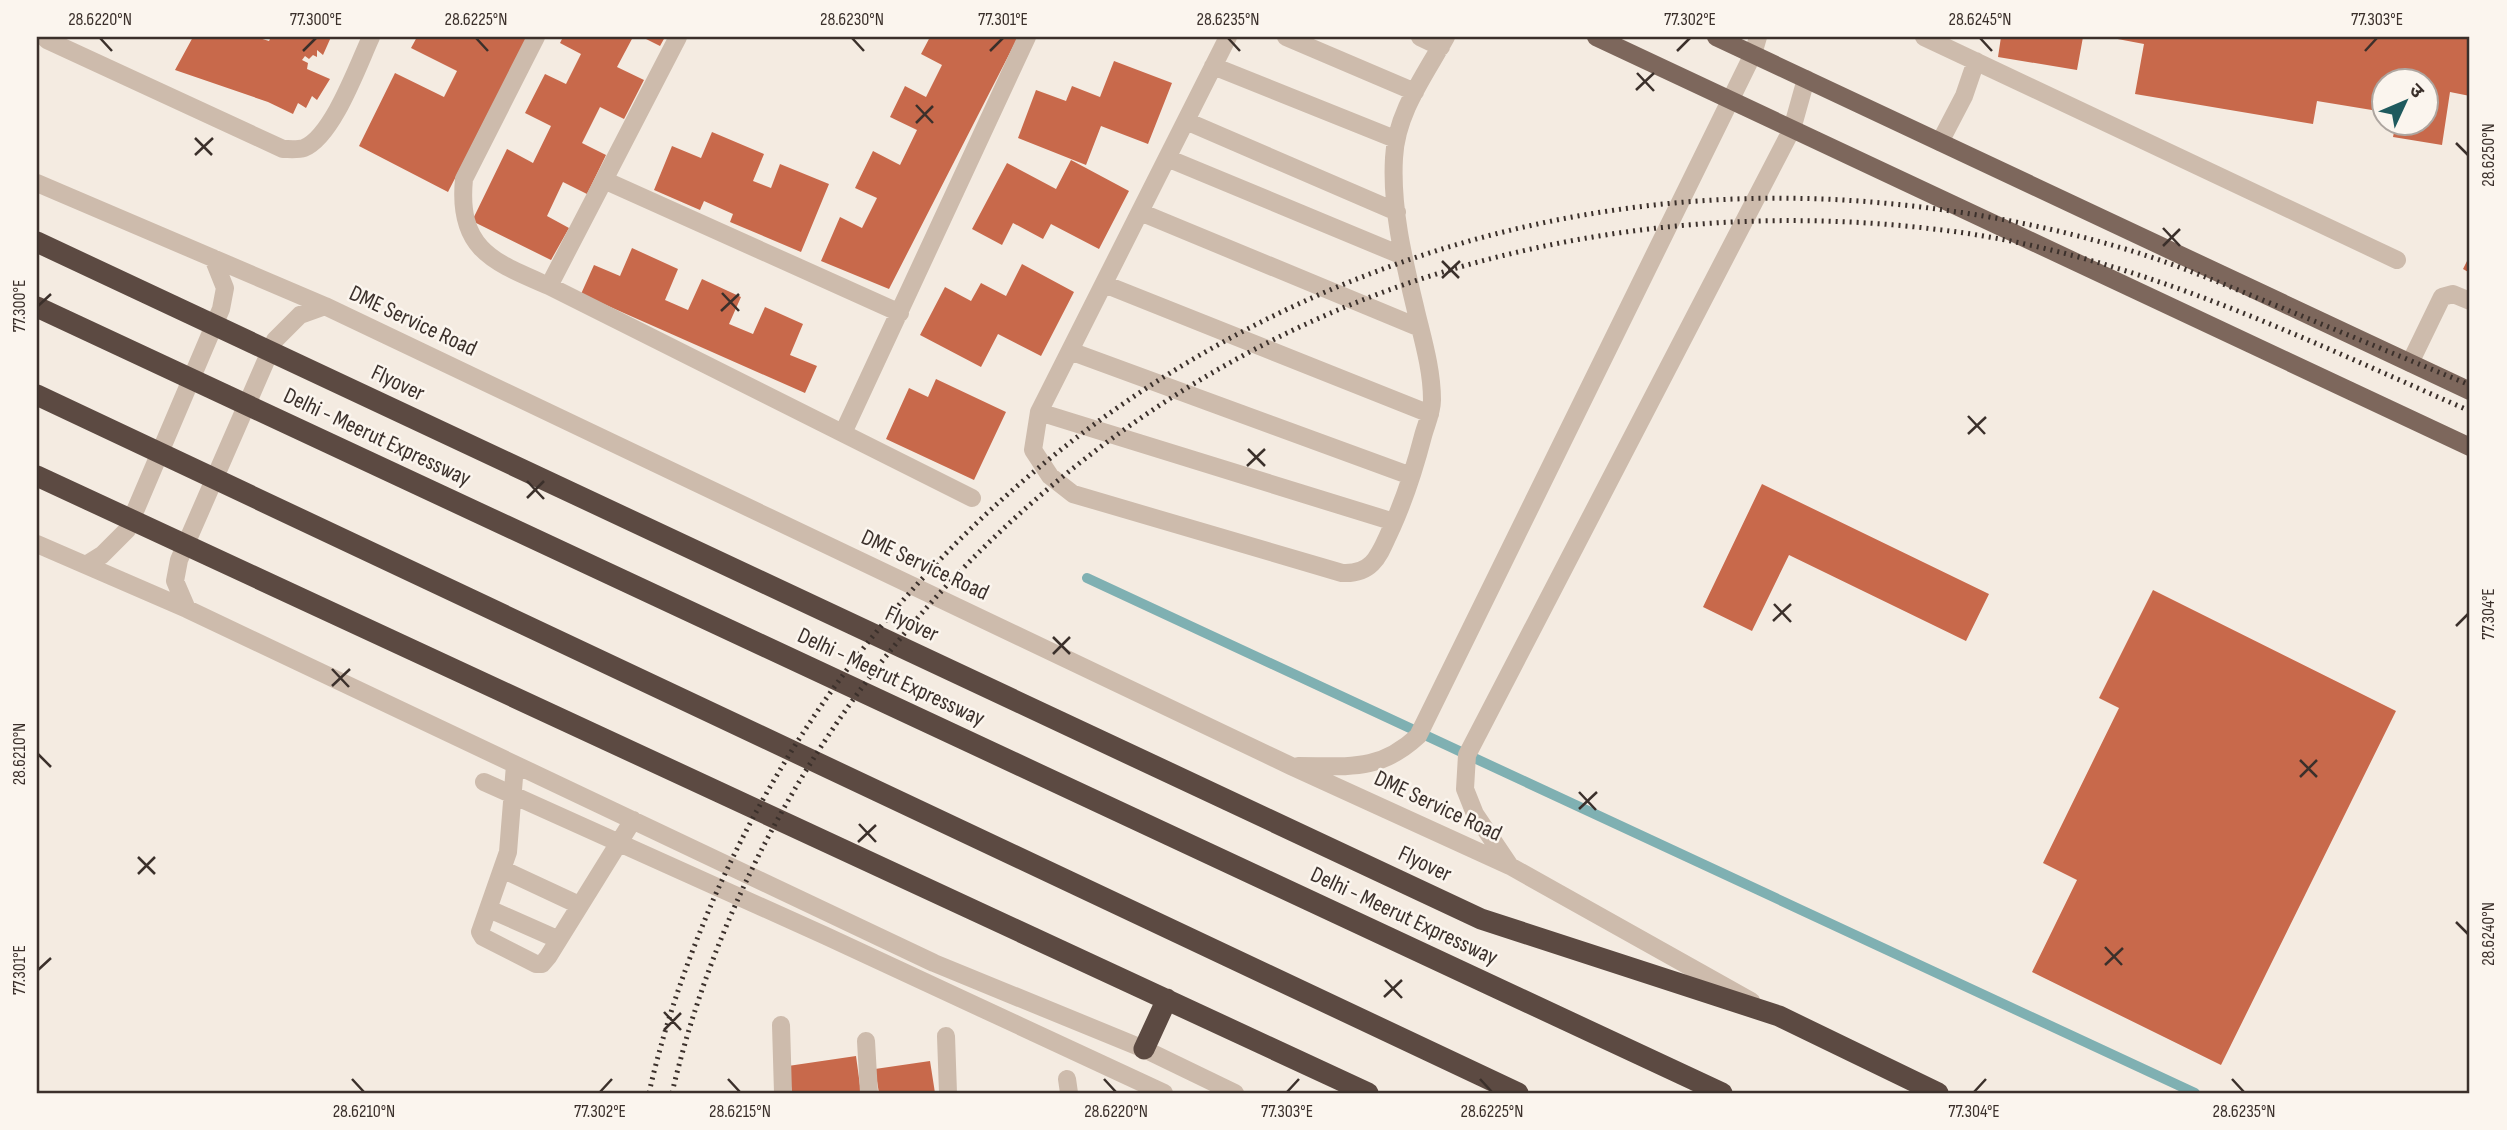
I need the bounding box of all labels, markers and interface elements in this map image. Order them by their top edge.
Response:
text: 28.6220°N [68,9,132,30]
text: 77.300°E [290,9,342,30]
text: 28.6225°N [445,9,507,30]
text: 28.6230°N [820,9,884,30]
text: 77.301°E [978,9,1028,30]
text: 28.6235°N [1197,9,1260,30]
text: 77.302°E [1664,9,1716,30]
text: 28.6245°N [1949,9,2011,30]
text: 77.303°E [2351,9,2403,30]
north arrow [2370,66,2440,136]
text: उ [2404,79,2429,104]
text: 28.6250°N [2478,123,2499,187]
street label: DME Service Road [345,279,481,363]
text: 77.300°E [9,280,30,332]
street label: Flyover [367,359,429,408]
street label: Delhi - Meerut Expressway [279,381,475,493]
street label: DME Service Road [857,523,993,607]
text: 77.304°E [2478,588,2499,640]
street label: Flyover [881,600,943,649]
street label: Delhi - Meerut Expressway [793,621,989,733]
text: 28.6210°N [9,723,30,785]
street label: DME Service Road [1370,764,1506,848]
street label: Flyover [1394,840,1456,889]
street label: Delhi - Meerut Expressway [1306,860,1502,972]
text: 28.6240°N [2478,902,2499,966]
text: 77.301°E [9,945,30,995]
text: 28.6210°N [333,1101,395,1122]
text: 77.302°E [574,1101,626,1122]
text: 28.6215°N [709,1101,771,1122]
text: 28.6220°N [1084,1101,1148,1122]
text: 77.303°E [1261,1101,1313,1122]
text: 28.6225°N [1461,1101,1523,1122]
text: 77.304°E [1948,1101,2000,1122]
text: 28.6235°N [2213,1101,2276,1122]

